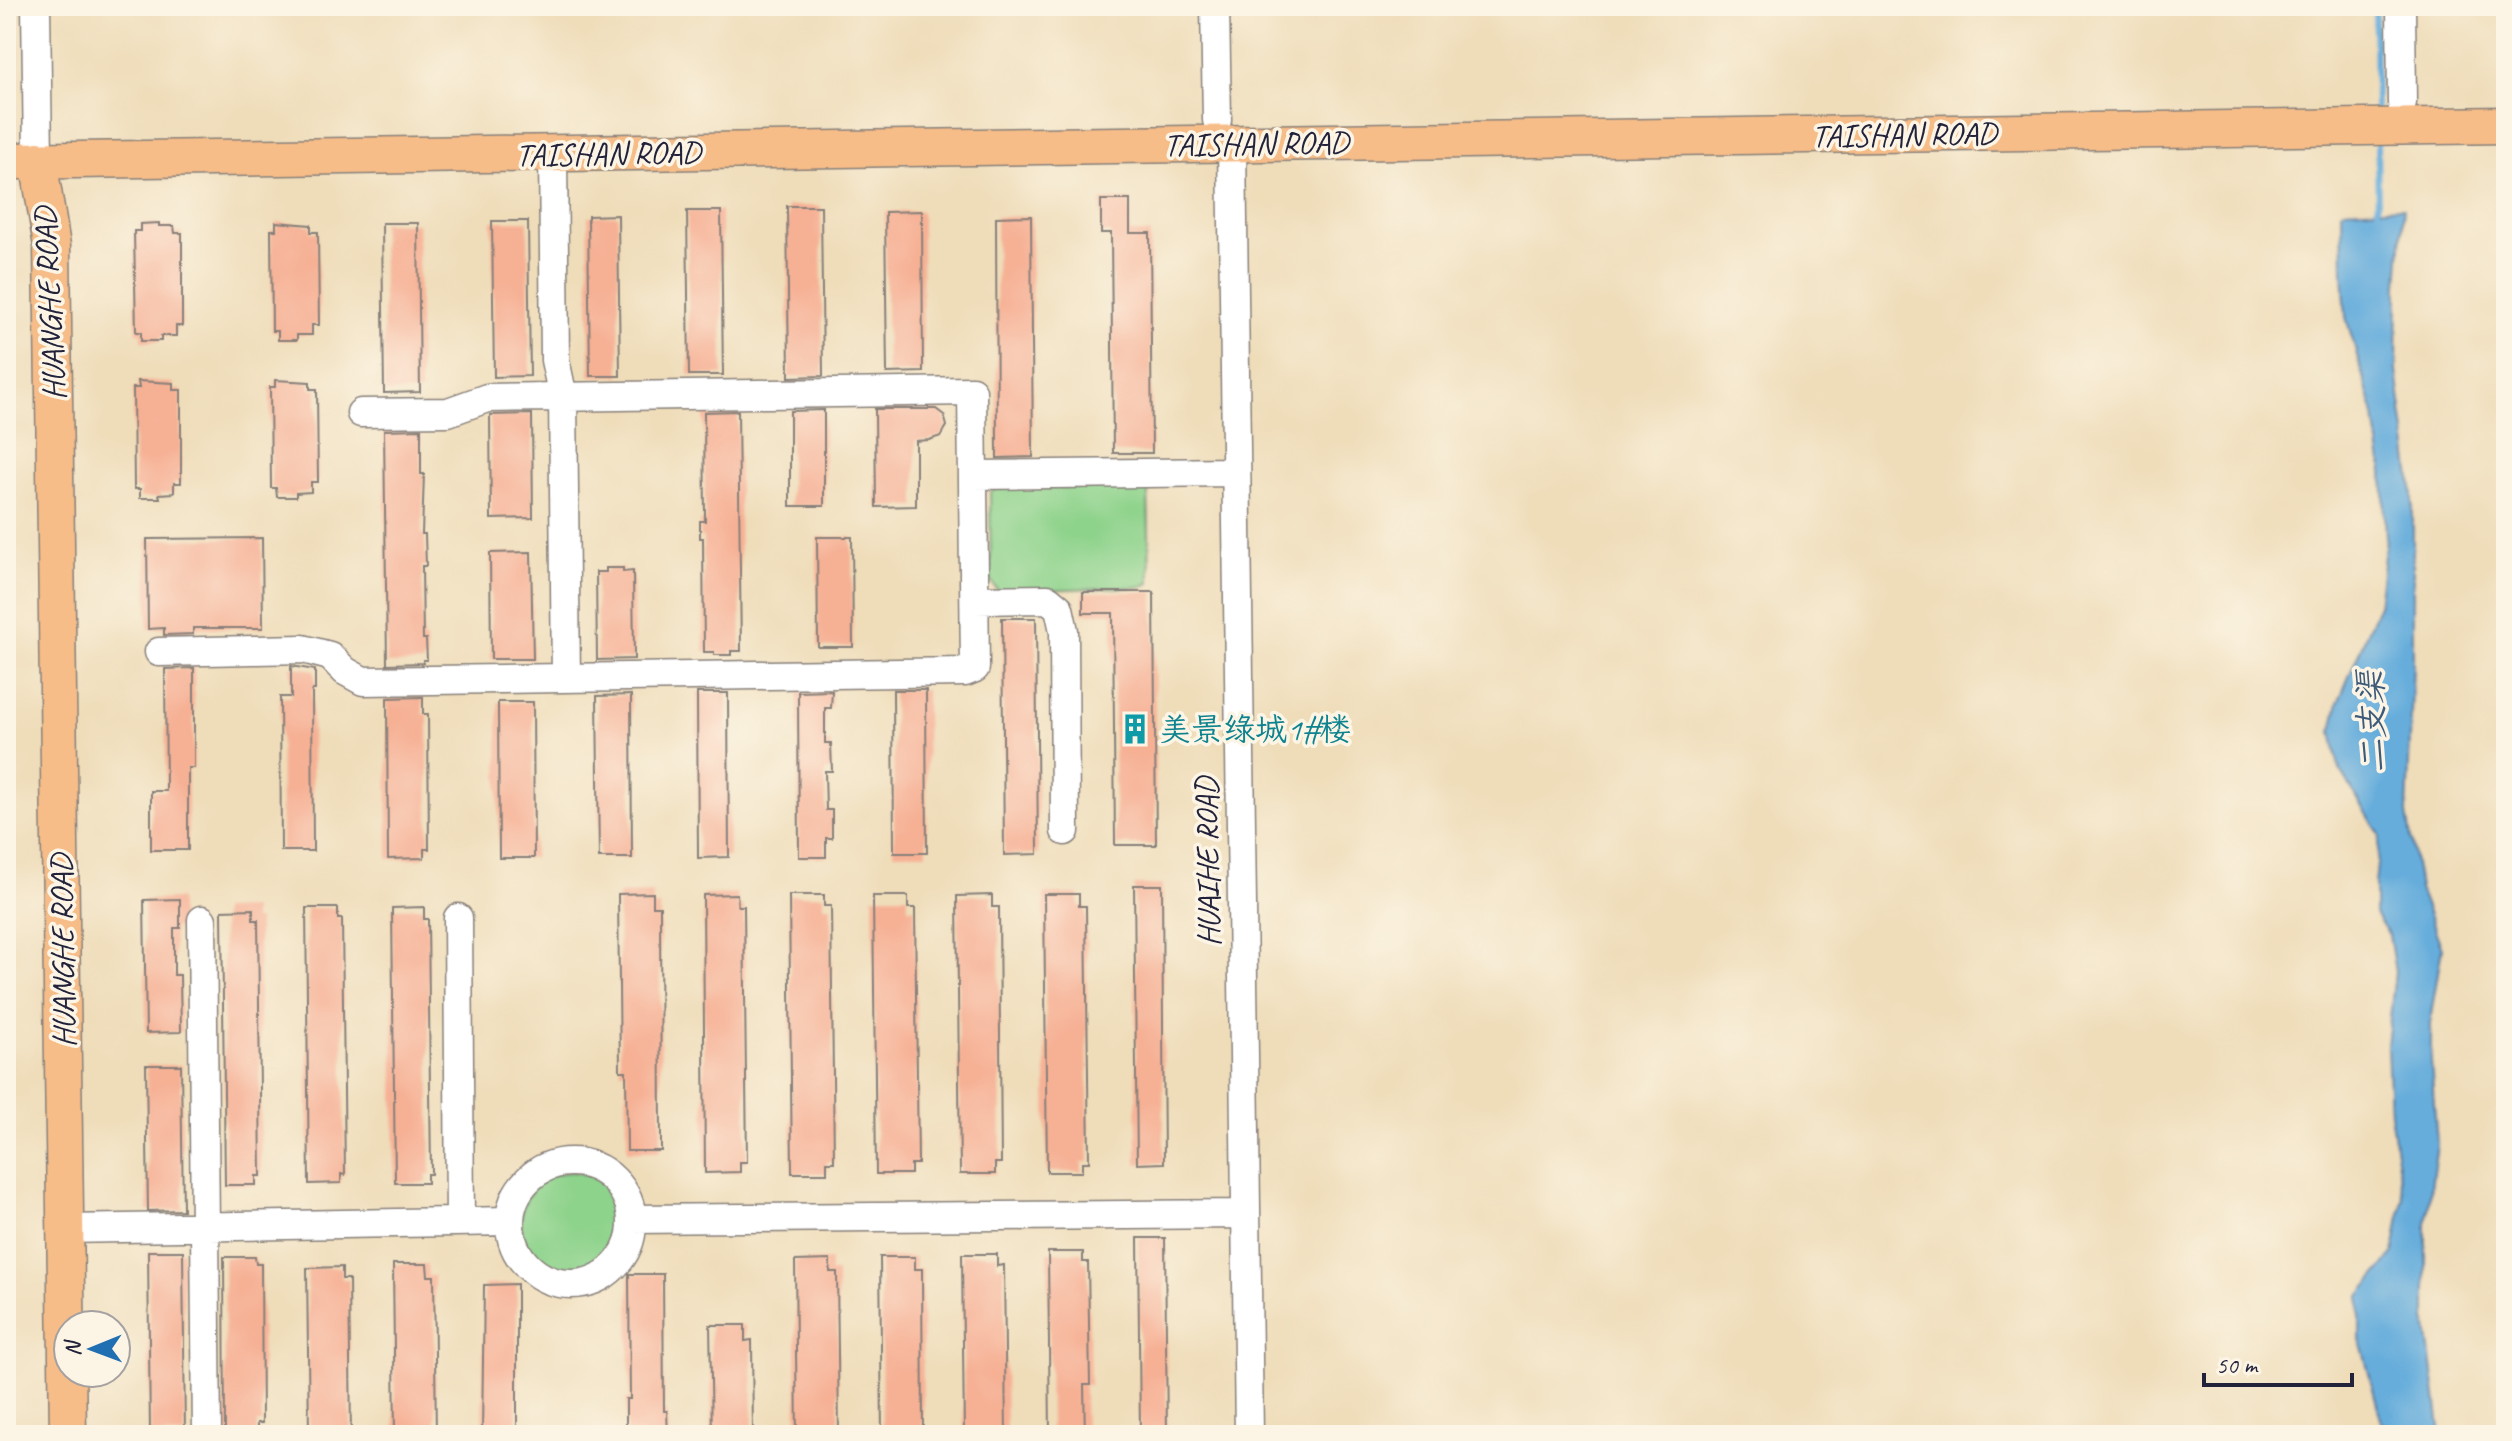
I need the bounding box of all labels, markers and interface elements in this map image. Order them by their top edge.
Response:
street label: TAISHAN ROAD [1811,112,1999,157]
street label: TAISHAN ROAD [1163,121,1351,166]
street label: TAISHAN ROAD [515,131,703,176]
street label: HUANGHE ROAD [24,204,75,401]
water label: 二支渠 [2348,667,2395,774]
place label: 美景绿城1#楼 [1159,709,1351,750]
building icon: 美景绿城1#楼 [1118,712,1152,746]
street label: HUAIHE ROAD [1185,775,1229,947]
street label: HUANGHE ROAD [40,852,85,1048]
north arrow [52,1309,132,1389]
scale bar [2204,1337,2352,1387]
text: N [59,1339,87,1356]
text: 50 m [2216,1350,2259,1380]

